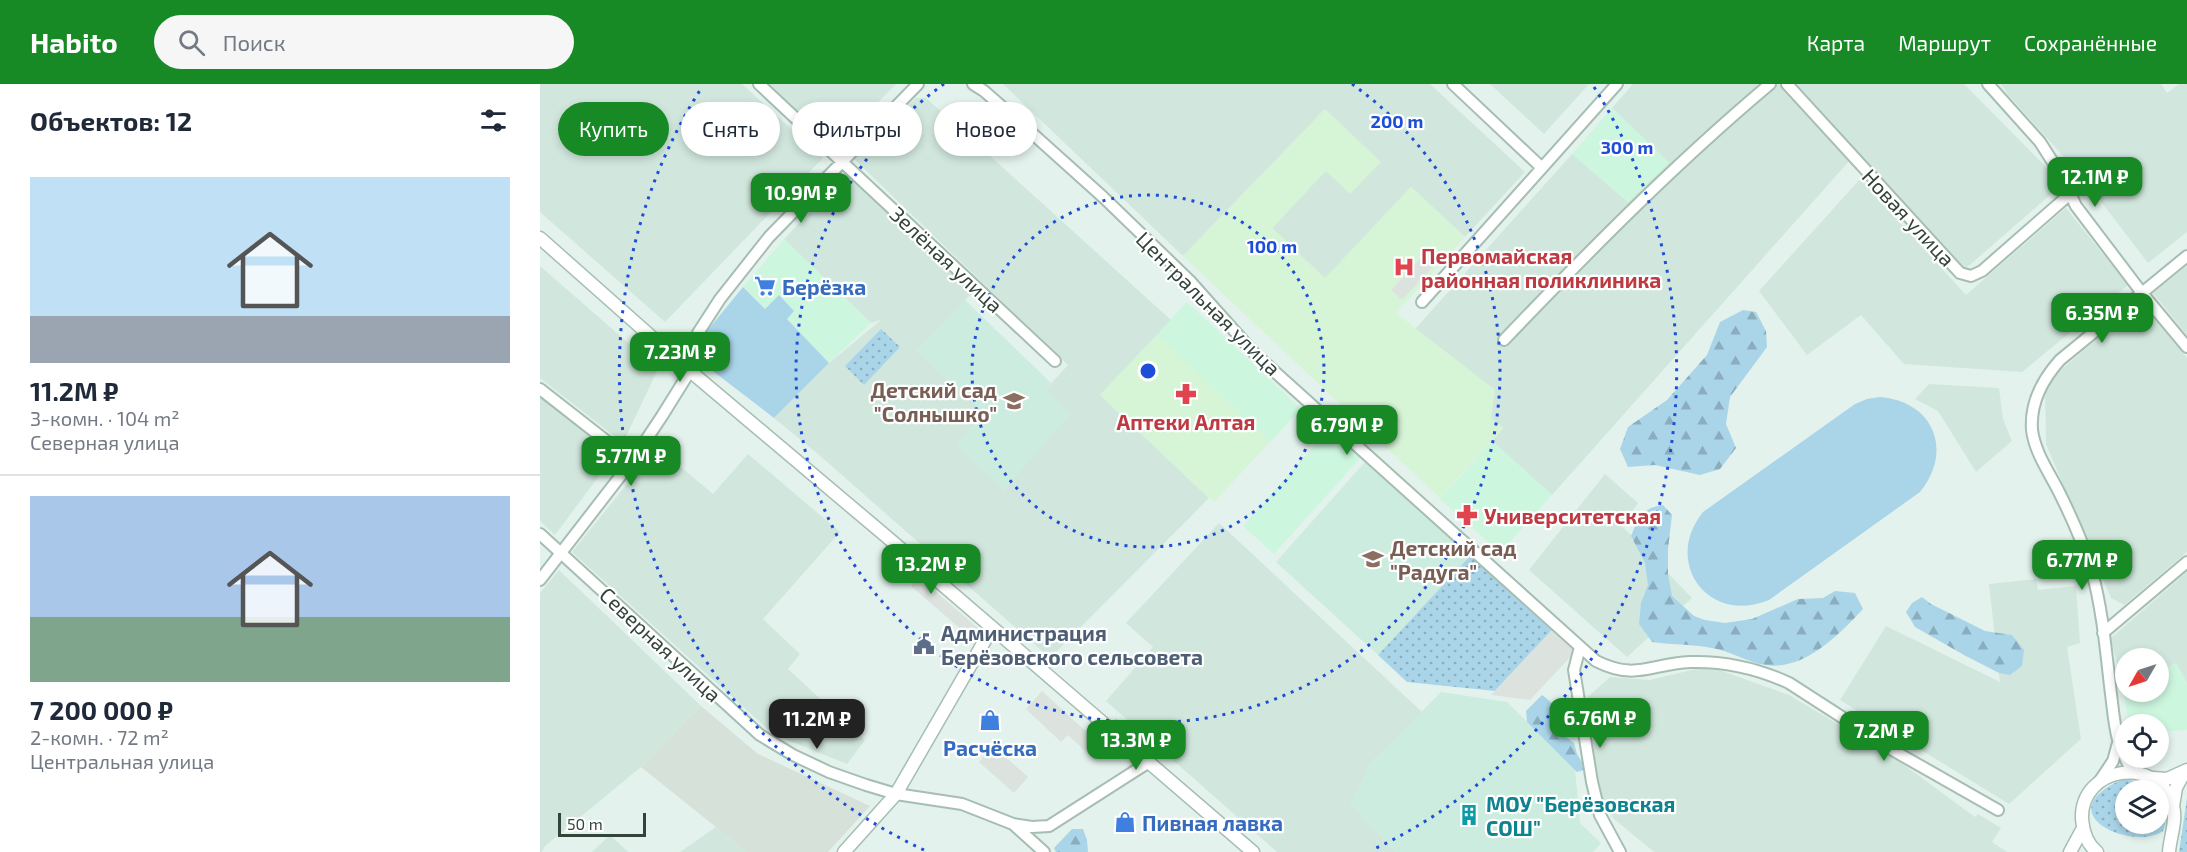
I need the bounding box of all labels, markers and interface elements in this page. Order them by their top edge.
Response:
search box [154,15,574,69]
text: Habito [30,25,118,59]
icon: search [175,26,208,59]
text: Поиск [223,29,285,55]
text: Карта [1807,30,1865,55]
text: Маршрут [1898,30,1991,55]
text: Сохранённые [2024,30,2157,55]
chip: Купить [558,102,669,156]
chip: Снять [681,102,780,156]
chip: Фильтры [792,102,922,156]
chip: Новое [934,102,1037,156]
icon: filters [477,104,510,137]
text: Объектов: 12 [30,105,192,136]
text: 200 m [1371,110,1423,132]
text: 300 m [1601,136,1653,158]
pin: 12.1M ₽ [2040,157,2150,208]
street label: Новая улица [1857,163,1960,272]
text: 12.1M ₽ [2061,164,2129,188]
pin: 10.9M ₽ [746,173,856,224]
text: 10.9M ₽ [765,180,837,204]
street label: Зелёная улица [885,201,1008,318]
icon: home [216,216,324,324]
street label: Центральная улица [1131,226,1286,381]
text: 100 m [1247,235,1297,257]
place label: Первомайская районная поликлиника [1421,243,1661,292]
hospital icon: Первомайская районная поликлиника [1392,255,1416,279]
supermarket icon: Берёзка [753,274,777,298]
place label: Берёзка [782,274,866,299]
pin: 6.35M ₽ [2047,293,2157,344]
text: 6.35M ₽ [2065,300,2139,324]
pin: 7.23M ₽ [625,332,735,383]
text: 7.23M ₽ [644,339,716,363]
centre of rings [1138,361,1158,381]
text: 11.2M ₽ [30,375,119,406]
place label: Детский сад "Солнышко" [870,377,997,426]
pharmacy icon: Аптеки Алтая [1174,382,1198,406]
school or university icon: Детский сад "Солнышко" [1002,389,1026,413]
pin: 6.79M ₽ [1292,405,1402,456]
text: 3-комн. · 104 m² [30,406,180,430]
place label: Аптеки Алтая [1117,409,1255,434]
text: 6.79M ₽ [1311,412,1383,436]
text: Северная улица [30,430,179,454]
pin: 5.77M ₽ [576,436,686,487]
text: 5.77M ₽ [596,443,666,467]
pharmacy icon: Университетская [1455,503,1479,527]
place label: Университетская [1484,503,1661,528]
icon: home [216,535,324,643]
place label: Детский сад "Радуга" [1390,535,1517,584]
pin: 6.77M ₽ [2027,540,2137,591]
pin: 13.2M ₽ [876,544,986,595]
school or university icon: Детский сад "Радуга" [1361,547,1385,571]
text: 6.77M ₽ [2046,547,2118,571]
text: 13.2M ₽ [896,551,966,575]
street label: Северная улица [594,581,727,707]
place label: Администрация Берёзовского сельсовета [941,620,1203,669]
public building icon: Администрация Берёзовского сельсовета [912,632,936,656]
north arrow [2115,648,2169,702]
map controls [2115,648,2169,834]
text: 7 200 000 ₽ [30,694,173,725]
pin: 6.76M ₽ [1545,698,1655,749]
pin: 11.2M ₽ [762,699,872,750]
text: 6.76M ₽ [1564,705,1636,729]
text: 11.2M ₽ [783,706,851,730]
shop icon: Расчёска [978,708,1002,732]
pin: 7.2M ₽ [1835,711,1933,762]
button: locate [2115,714,2169,768]
text: 7.2M ₽ [1854,718,1914,742]
pin: 13.3M ₽ [1081,720,1191,771]
text: 2-комн. · 72 m² [30,725,169,749]
text: 13.3M ₽ [1101,727,1171,751]
place label: Расчёска [943,735,1037,760]
text: Центральная улица [30,749,214,773]
button: layers [2115,780,2169,834]
place label: МОУ "Берёзовская СОШ" [1486,791,1675,840]
building icon: МОУ "Берёзовская СОШ" [1457,803,1481,827]
scale bar [558,810,646,838]
shop icon: Пивная лавка [1113,810,1137,834]
place label: Пивная лавка [1142,810,1283,835]
text: 50 m [567,814,603,833]

